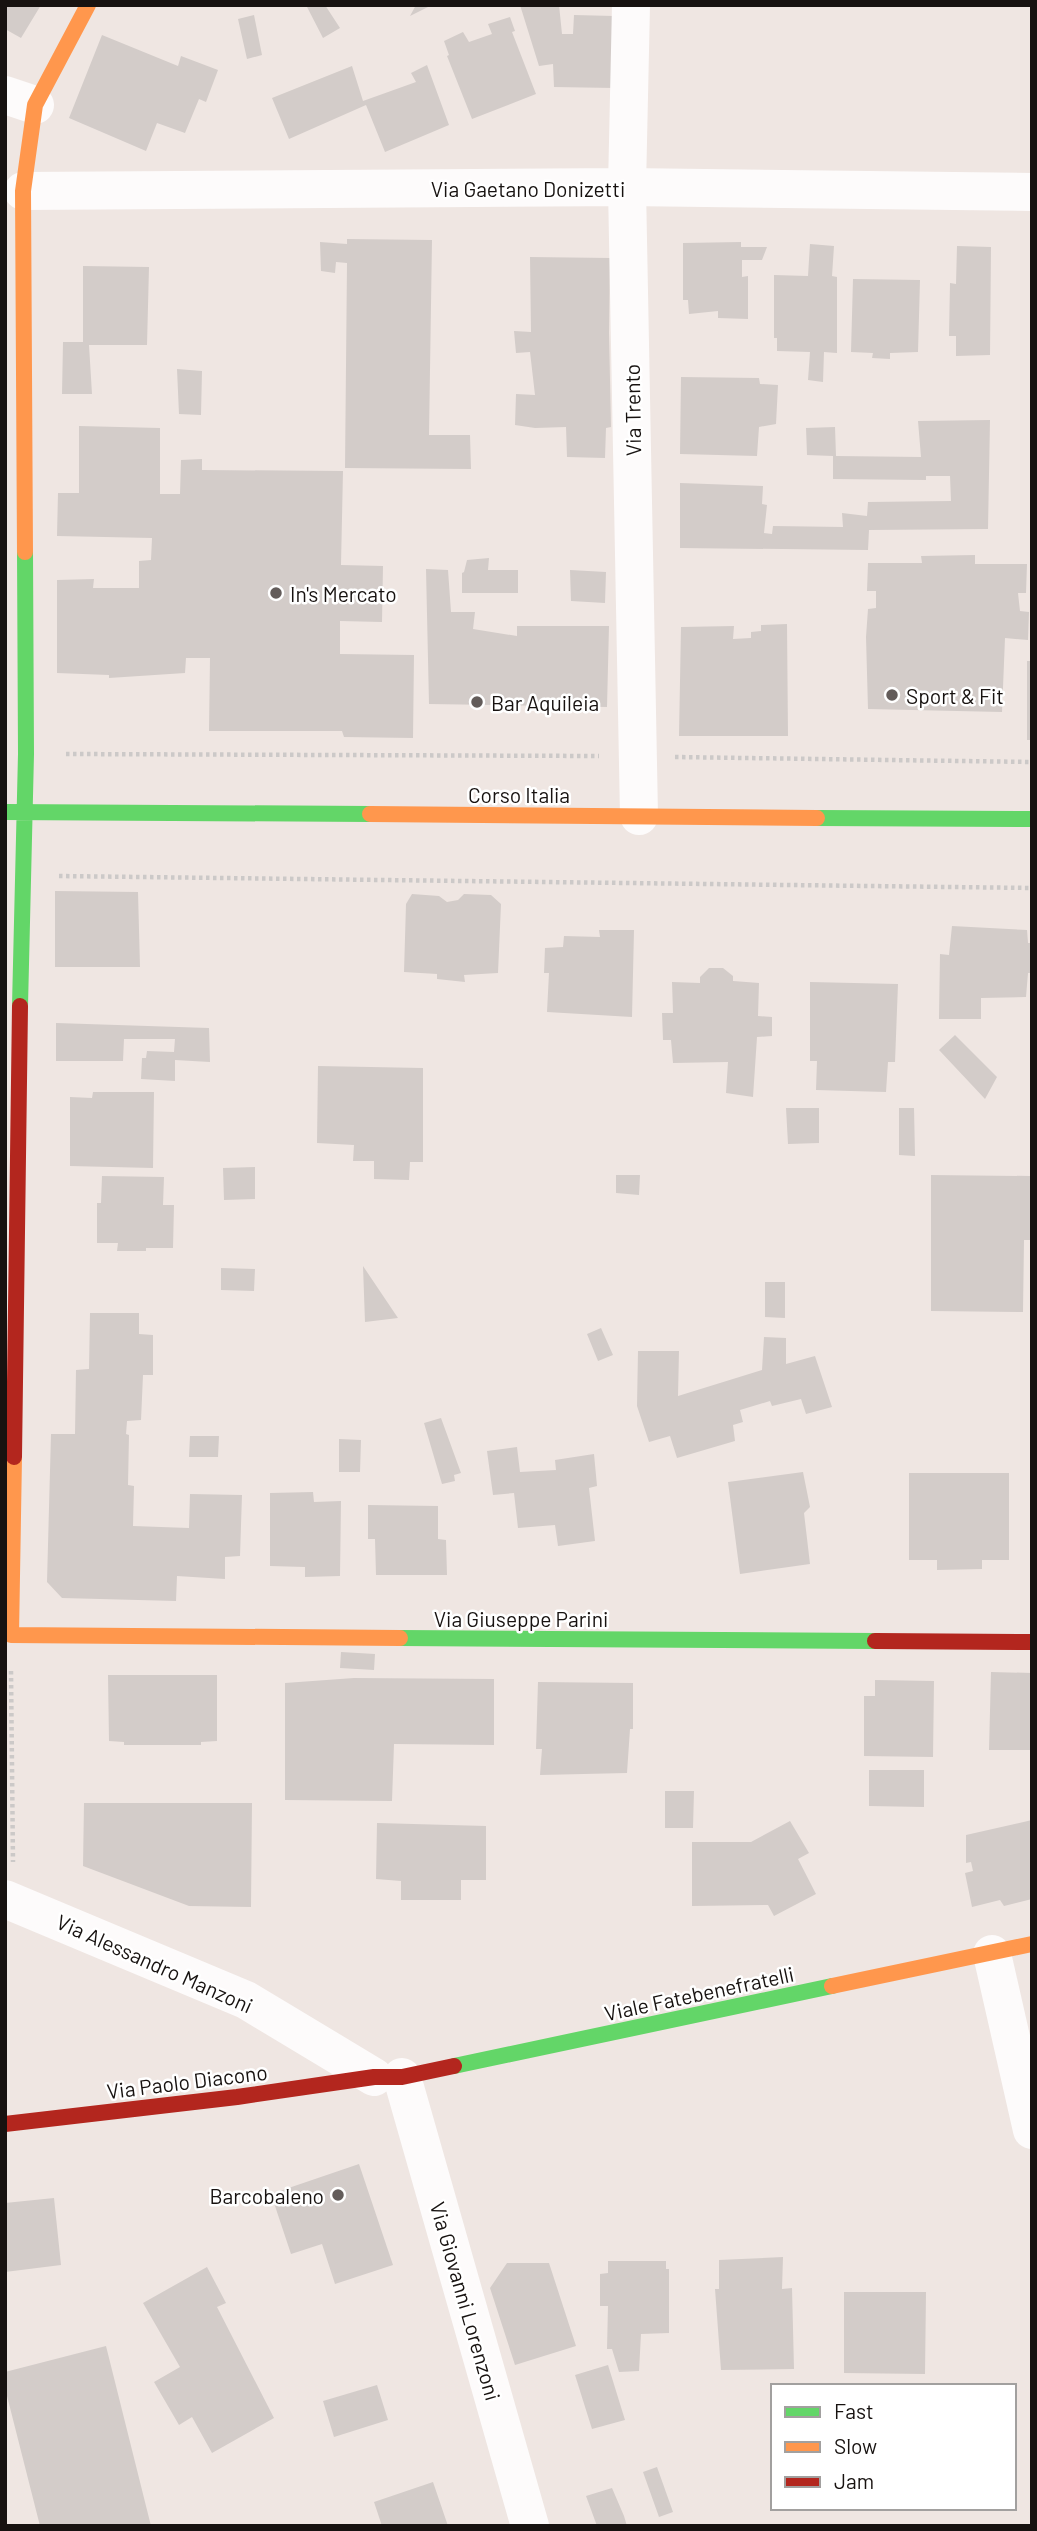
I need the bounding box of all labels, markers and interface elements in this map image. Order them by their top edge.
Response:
street label: Via Gaetano Donizetti [431,176,625,201]
street label: Via Trento [619,364,645,456]
place label: In's Mercato [290,581,397,606]
marker: In's Mercato [268,585,284,601]
place label: Sport & Fit [906,683,1004,708]
marker: Sport & Fit [884,687,900,703]
place label: Bar Aquileia [491,690,599,715]
marker: Bar Aquileia [469,694,485,710]
street label: Corso Italia [468,782,570,807]
street label: Via Giuseppe Parini [434,1606,608,1631]
street label: Via Alessandro Manzoni [53,1908,257,2018]
street label: Viale Fatebenefratelli [602,1961,796,2025]
street label: Via Paolo Diacono [105,2059,269,2103]
place label: Barcobaleno [210,2183,324,2208]
marker: Barcobaleno [330,2187,346,2203]
street label: Via Giovanni Lorenzoni [426,2199,506,2403]
legend [771,2384,1016,2510]
text: Fast [834,2398,874,2423]
text: Slow [834,2433,877,2458]
text: Jam [834,2468,874,2493]

